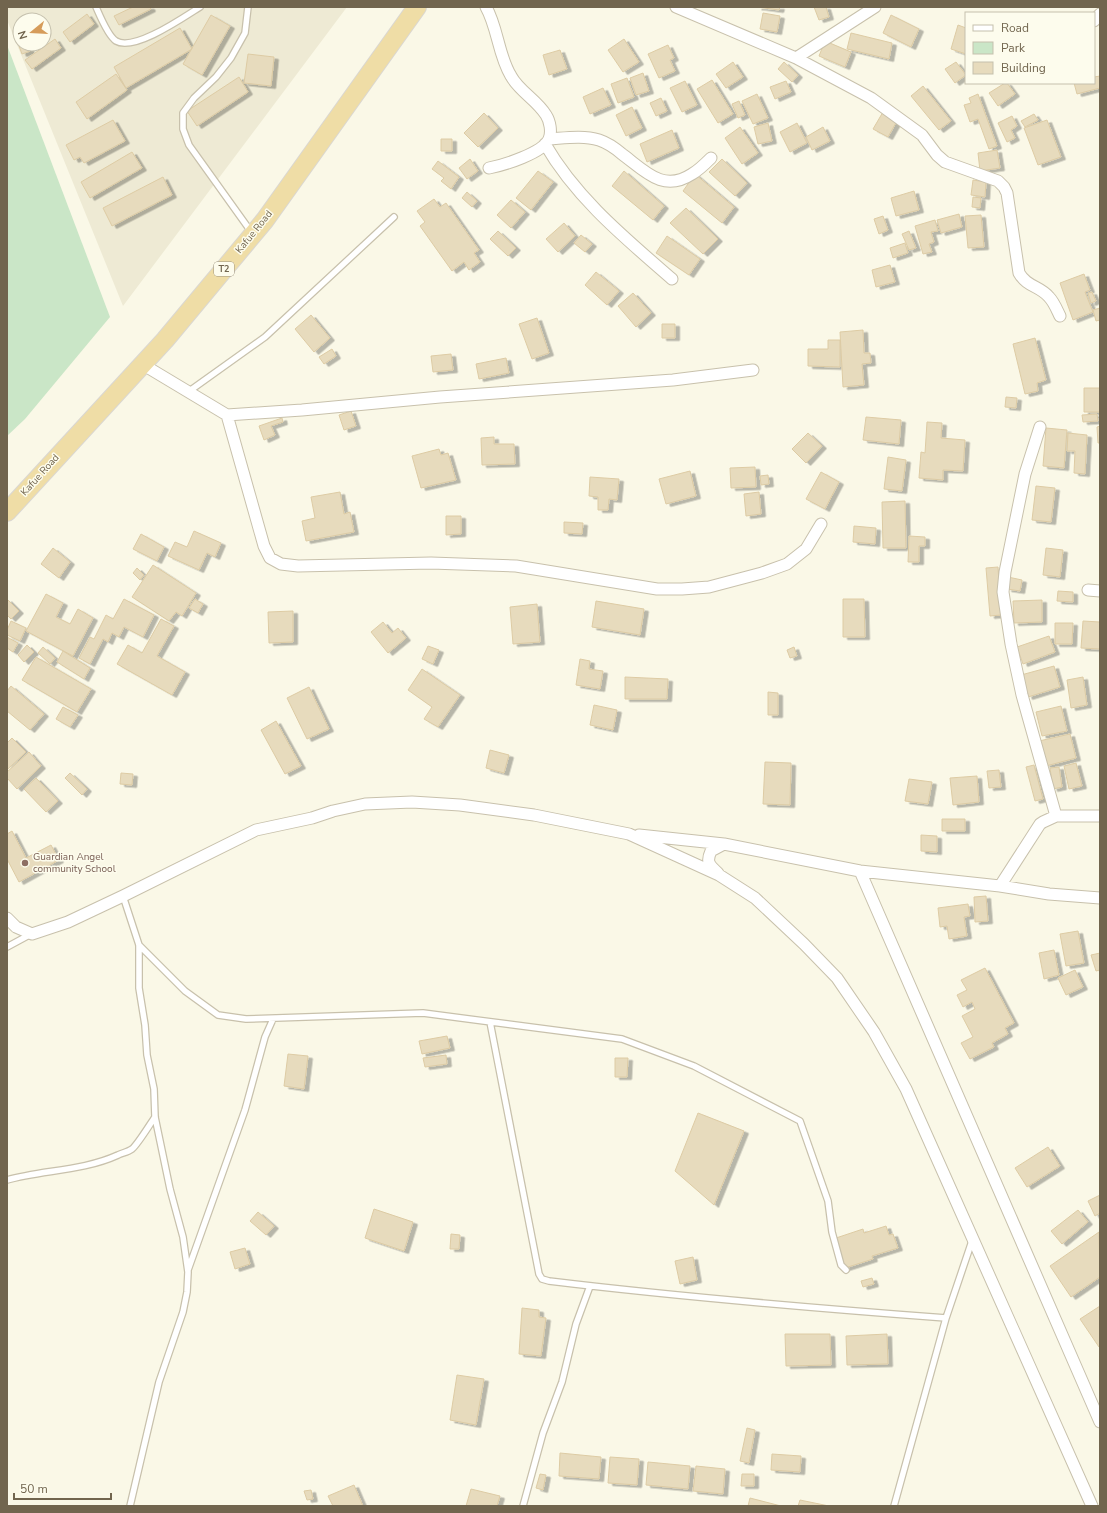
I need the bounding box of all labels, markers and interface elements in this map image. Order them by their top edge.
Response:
north arrow [12,12,52,52]
legend [965,12,1095,84]
text: Road [1001,20,1029,36]
text: N [15,29,31,41]
text: Park [1001,40,1026,56]
text: Building [1001,60,1046,76]
street label: Kafue Road [232,207,276,256]
road number: T2 [214,262,234,276]
street label: Kafue Road [18,451,63,499]
place label: Guardian Angel community School [33,850,116,876]
marker: Guardian Angel community School [20,858,30,868]
scale bar [14,1475,111,1501]
text: 50 m [20,1481,48,1497]

